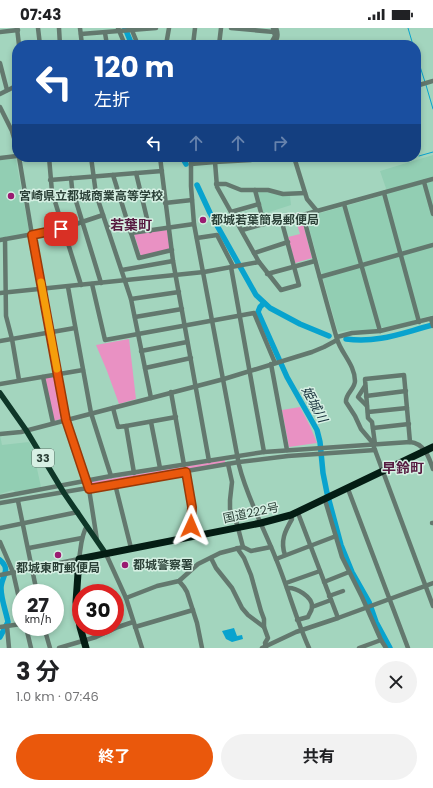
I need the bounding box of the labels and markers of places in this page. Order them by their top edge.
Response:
place label: 宮崎県立都城商業高等学校 [19,187,163,204]
marker: 宮崎県立都城商業高等学校 [6,191,16,201]
place label: 都城若葉簡易郵便局 [211,211,319,228]
pin [44,212,78,246]
marker: 都城若葉簡易郵便局 [198,215,208,225]
marker: 都城東町郵便局 [53,550,63,560]
place label: 都城警察署 [133,556,193,573]
place label: 都城東町郵便局 [16,559,100,576]
marker: 都城警察署 [120,560,130,570]

